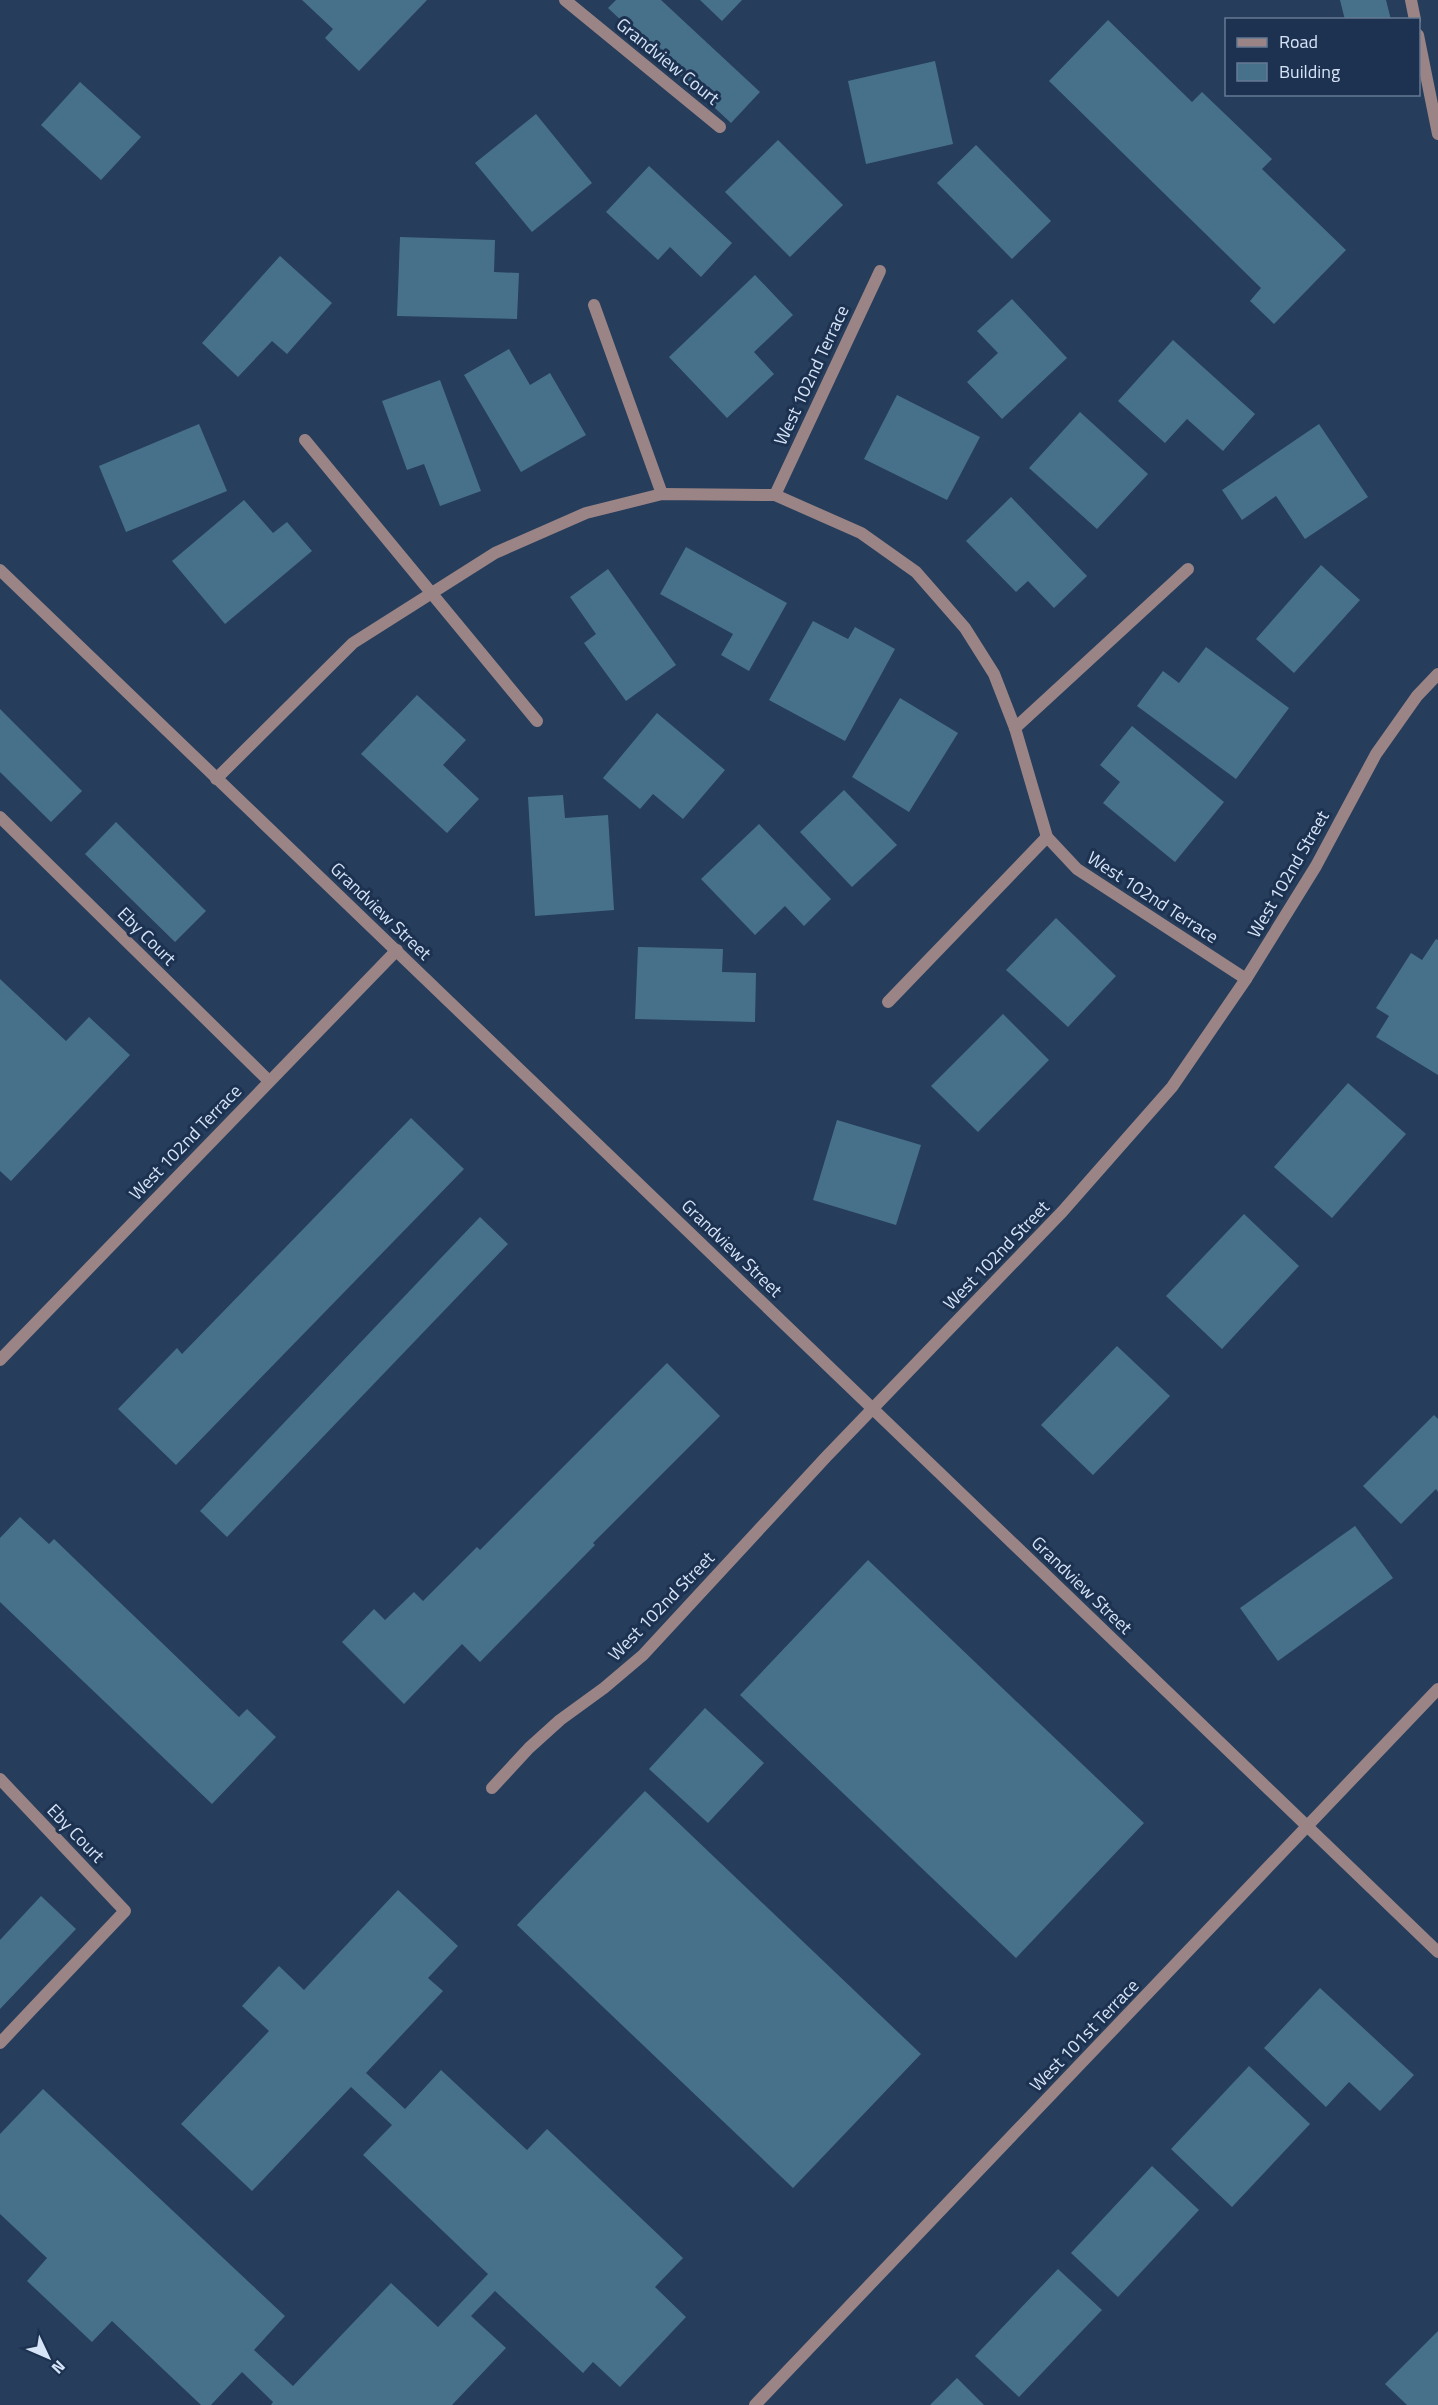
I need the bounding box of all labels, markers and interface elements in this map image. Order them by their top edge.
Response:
street label: Grandview Court [611,11,726,112]
legend [1225,18,1420,96]
text: Road [1279,28,1318,55]
text: Building [1279,58,1340,85]
street label: West 102nd Terrace [767,300,855,450]
street label: West 102nd Street [1241,805,1336,943]
street label: West 102nd Terrace [1082,844,1224,950]
street label: Grandview Street [324,856,438,967]
street label: Eby Court [112,901,183,972]
street label: West 102nd Terrace [123,1078,247,1206]
street label: Grandview Street [675,1193,789,1304]
street label: West 102nd Street [937,1194,1056,1316]
street label: Grandview Street [1025,1530,1139,1641]
street label: West 102nd Street [602,1545,721,1667]
street label: Eby Court [41,1797,112,1869]
street label: West 101st Terrace [1023,1973,1145,2097]
north arrow [18,2327,78,2387]
text: N [46,2355,71,2380]

